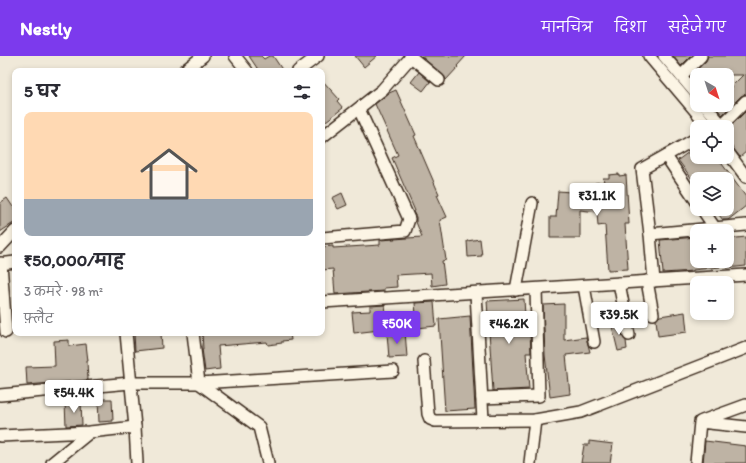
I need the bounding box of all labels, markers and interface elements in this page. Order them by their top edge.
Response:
text: Nestly [20,17,72,40]
text: मानचित्र [541,19,593,36]
text: दिशा [615,19,646,36]
text: सहेजे गए [668,19,726,36]
north arrow [690,68,734,112]
map controls [690,68,734,320]
text: 5 घर [24,81,59,101]
icon: filters [291,81,313,103]
button: locate [690,120,734,164]
icon: home [133,138,205,210]
button: layers [690,172,734,216]
pin: ₹31.1K [564,183,630,217]
text: ₹31.1K [579,188,616,203]
button: + [690,224,734,268]
text: ₹50,000/माह [24,250,124,270]
button: − [690,276,734,320]
text: 3 कमरे · 98 m² [24,284,103,299]
pin: ₹39.5K [586,302,652,336]
text: ₹39.5K [600,307,638,322]
text: फ़्लैट [24,311,54,326]
pin: ₹50K [373,311,421,345]
pin: ₹46.2K [476,311,542,345]
text: ₹50K [382,316,412,331]
text: ₹46.2K [489,316,529,331]
pin: ₹54.4K [41,380,107,414]
text: ₹54.4K [54,385,94,400]

